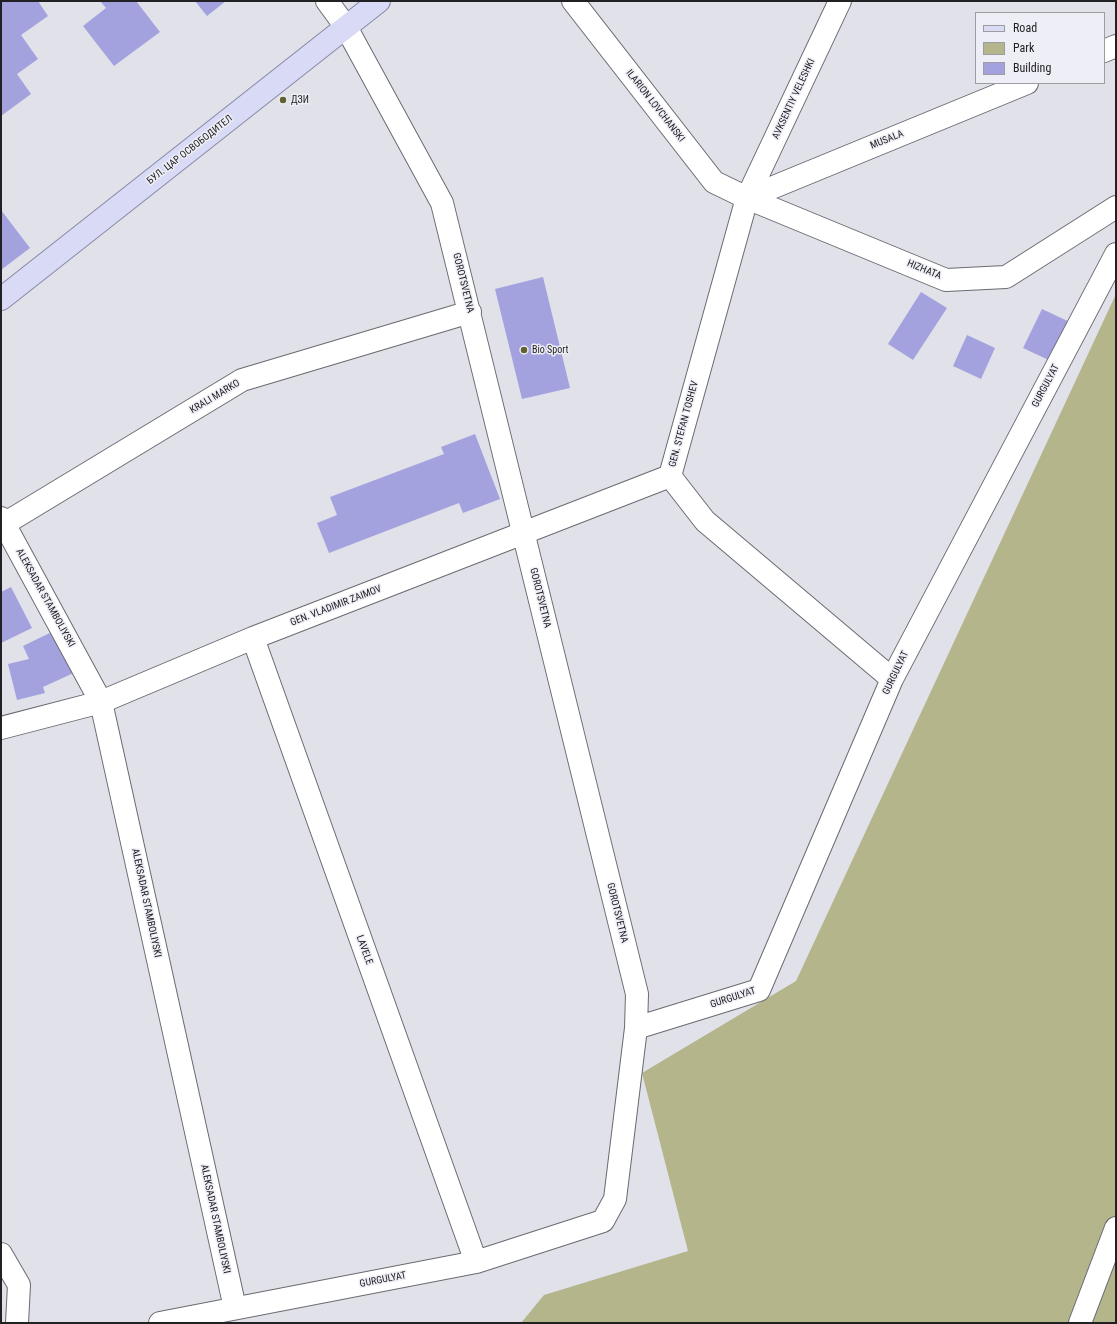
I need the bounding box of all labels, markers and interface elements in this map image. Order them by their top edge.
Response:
legend [975,12,1105,84]
text: Road [1013,21,1037,35]
text: Park [1013,41,1034,55]
street label: AVKSENTIY VELESHKI [770,57,818,141]
text: Building [1013,61,1051,75]
street label: ILARION LOVCHANSKI [623,67,687,145]
place label: ДЗИ [291,94,309,106]
marker: ДЗИ [278,95,288,105]
street label: БУЛ. ЦАР ОСВОБОДИТЕЛ [145,113,235,187]
street label: MUSALA [869,128,905,152]
street label: GOROTSVETNA [450,252,476,314]
street label: HIZHATA [905,258,943,282]
place label: Bio Sport [532,344,568,356]
marker: Bio Sport [519,345,529,355]
street label: GURGULYAT [1030,362,1062,410]
street label: KRALI MARKO [188,377,242,417]
street label: GEN. STEFAN TOSHEV [667,380,701,468]
street label: ALEKSADAR STAMBOLIYSKI [13,547,77,649]
street label: GOROTSVETNA [527,567,553,629]
street label: GEN. VLADIMIR ZAIMOV [289,583,383,629]
street label: GURGULYAT [880,649,912,697]
street label: ALEKSADAR STAMBOLIYSKI [129,847,163,959]
street label: GOROTSVETNA [604,882,630,944]
street label: LAVELE [353,934,375,966]
street label: GURGULYAT [709,985,757,1011]
street label: ALEKSADAR STAMBOLIYSKI [198,1163,232,1275]
street label: GURGULYAT [359,1270,407,1290]

